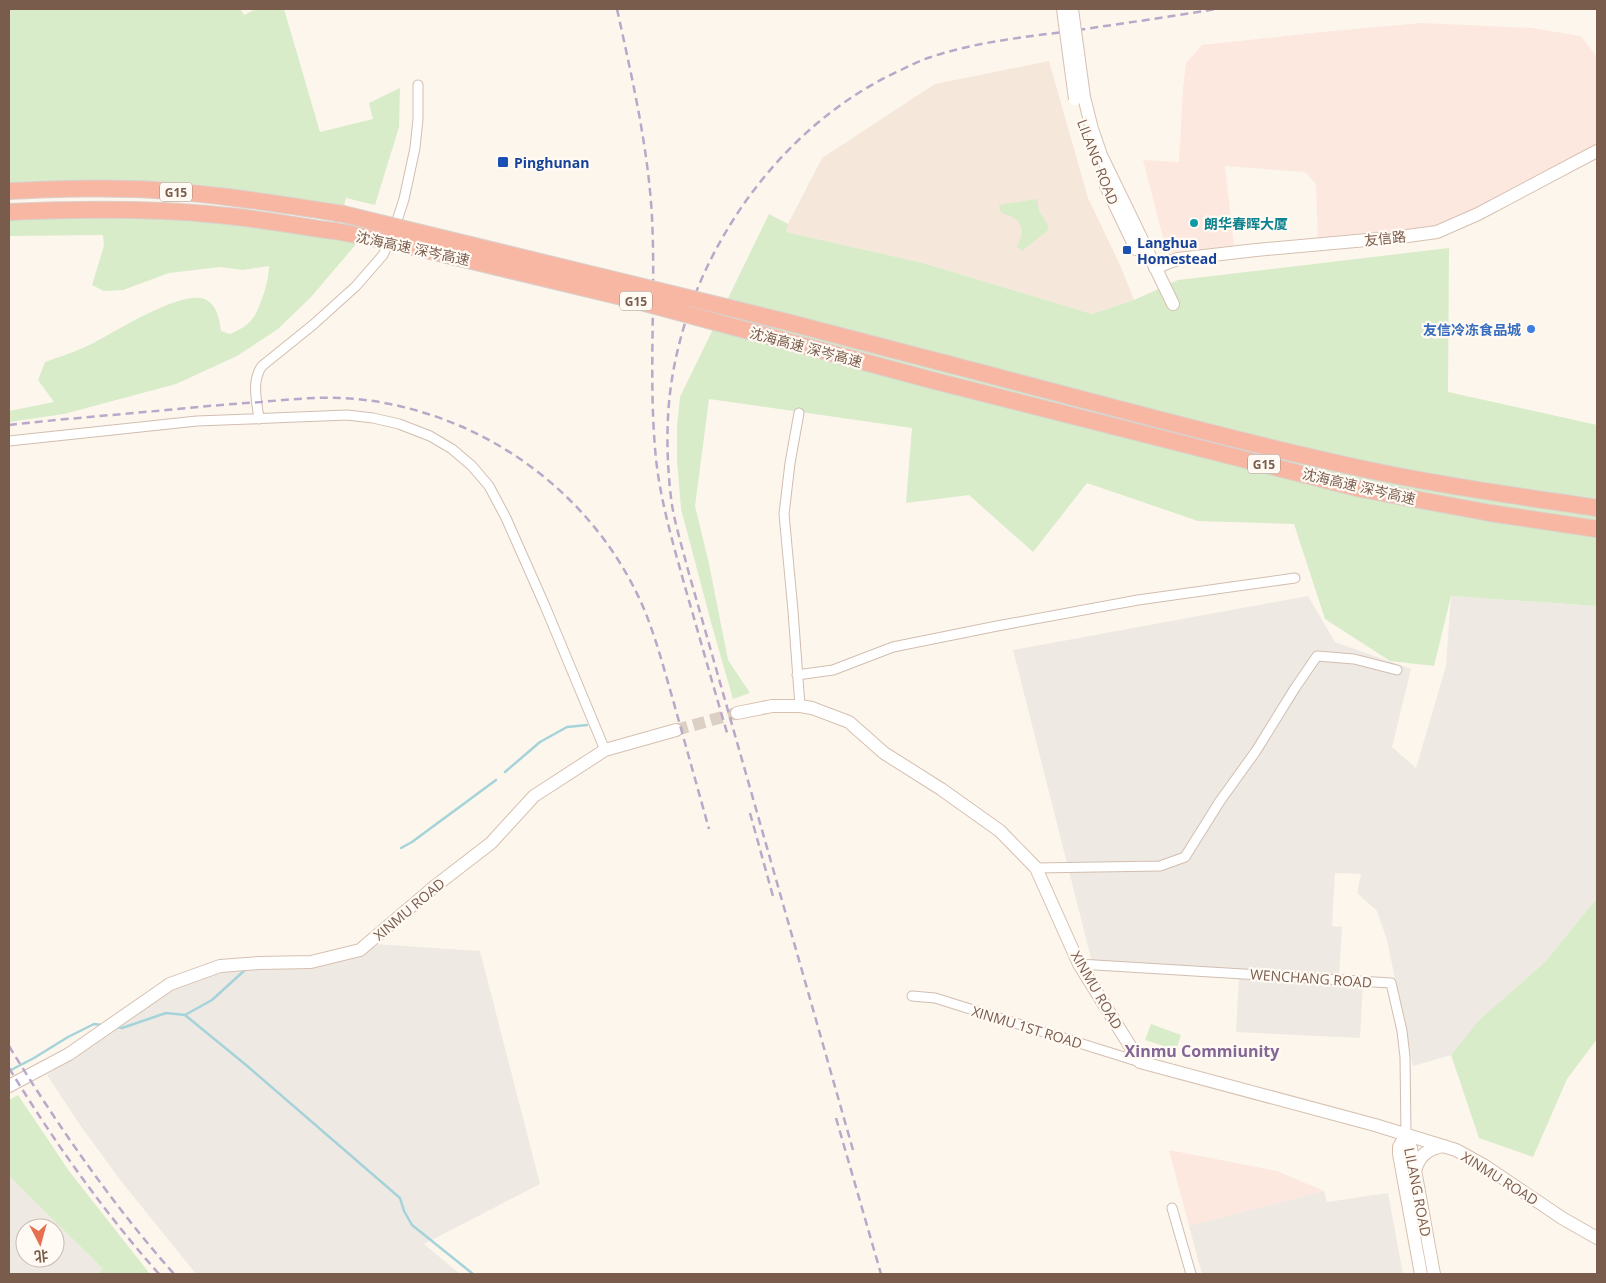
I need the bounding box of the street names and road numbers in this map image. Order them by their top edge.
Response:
street label: LILANG ROAD [1073,116,1123,208]
road number: G15 [160,182,192,202]
street label: 友信路 [1363,226,1407,250]
street label: 沈海高速 深岑高速 [354,227,472,269]
road number: G15 [620,292,652,310]
street label: 沈海高速 深岑高速 [748,323,864,371]
road number: G15 [1248,454,1280,474]
street label: 沈海高速 深岑高速 [1301,464,1417,508]
street label: XINMU ROAD [369,874,449,944]
street label: XINMU ROAD [1067,947,1127,1033]
street label: WENCHANG ROAD [1249,964,1373,992]
street label: XINMU 1ST ROAD [969,1001,1085,1053]
street label: LILANG ROAD [1400,1146,1436,1238]
street label: XINMU ROAD [1458,1147,1542,1209]

